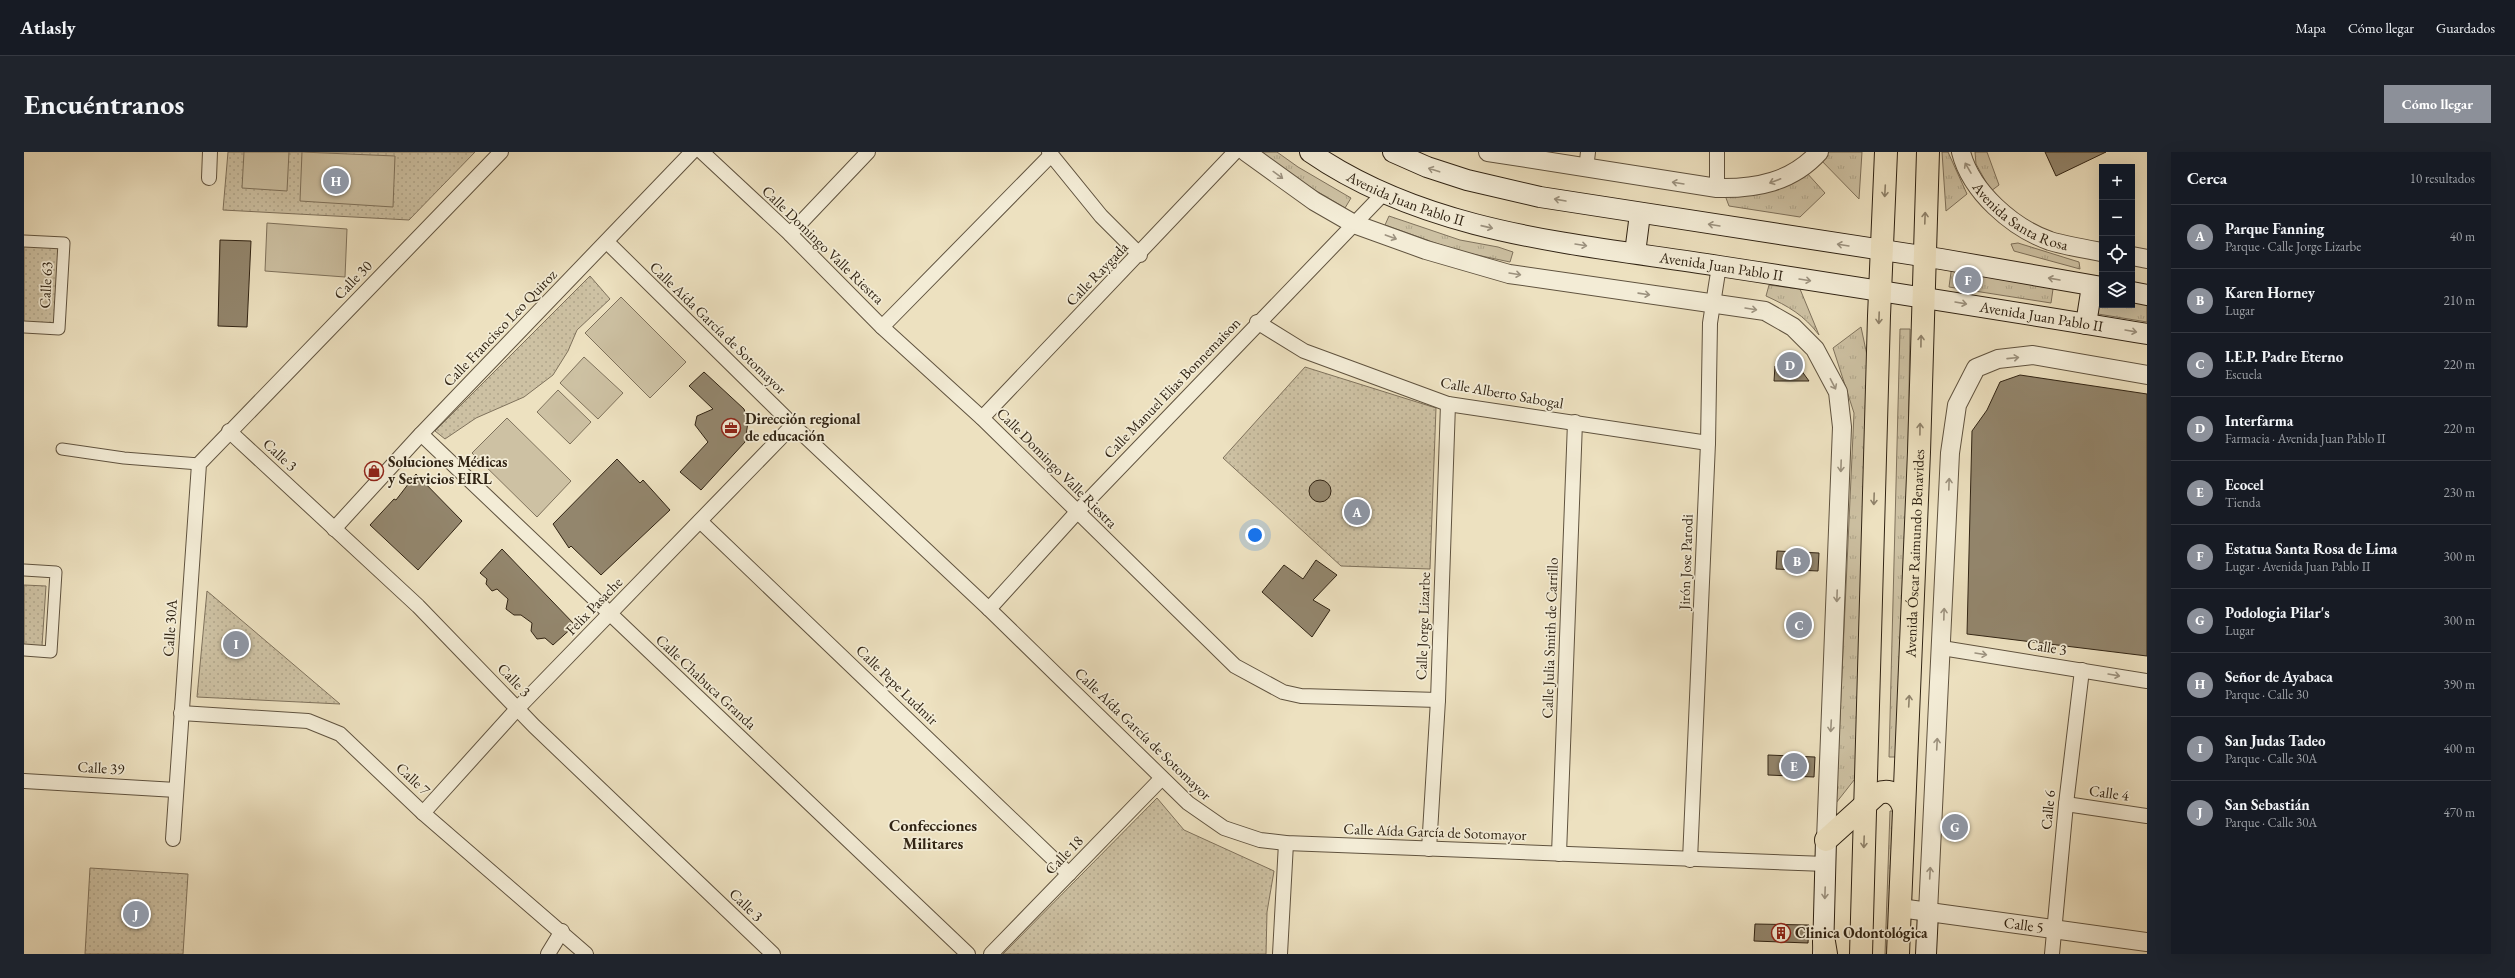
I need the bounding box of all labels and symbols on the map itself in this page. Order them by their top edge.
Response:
one-way arrow [1964,162,1972,174]
one-way arrow [1429,165,1441,173]
pin: H [323,166,349,196]
street label: Avenida Juan Pablo II [1343,166,1467,230]
one-way arrow [1272,171,1283,179]
street label: Avenida Santa Rosa [1968,177,2070,254]
one-way arrow [1672,178,1685,186]
one-way arrow [1770,178,1782,186]
street label: Calle Domingo Valle Riestra [758,181,889,308]
one-way arrow [1881,184,1888,197]
one-way arrow [1554,196,1567,204]
one-way arrow [1922,212,1929,225]
one-way arrow [1708,221,1721,229]
one-way arrow [1480,223,1493,231]
one-way arrow [1384,234,1396,242]
street label: Calle Raygada [1061,238,1132,310]
one-way arrow [1574,241,1587,249]
one-way arrow [1837,241,1850,249]
street label: Avenida Juan Pablo II [1658,247,1785,285]
street label: Calle 30 [329,256,376,303]
street label: Calle Aída García de Sotomayor [646,257,791,398]
street label: Calle 63 [35,261,56,309]
street label: Calle Francisco Leo Quiroz [439,265,561,390]
pin: F [1955,265,1981,295]
one-way arrow [1508,271,1521,279]
one-way arrow [2048,275,2061,283]
one-way arrow [1799,276,1812,284]
one-way arrow [1637,290,1650,298]
street label: Avenida Juan Pablo II [1977,297,2105,336]
one-way arrow [1954,299,1967,307]
one-way arrow [1744,305,1757,313]
one-way arrow [1875,311,1883,324]
street label: Calle Manuel Elias Bonnemaison [1099,313,1244,462]
one-way arrow [2124,328,2137,336]
one-way arrow [1918,335,1925,348]
pin: D [1777,350,1803,380]
one-way arrow [2006,354,2019,361]
street label: Calle Alberto Sabogal [1439,372,1565,413]
one-way arrow [1830,378,1837,390]
street label: Calle Domingo Valle Riestra [993,403,1122,532]
place label: Dirección regional de educación [745,409,861,445]
office icon: Dirección regional de educación [720,417,742,439]
one-way arrow [1916,423,1923,436]
street label: Calle 3 [259,434,301,475]
street label: Avenida Óscar Raimundo Benavides [1900,449,1928,659]
place label: Soluciones Médicas y Servicios EIRL [388,452,507,488]
one-way arrow [1837,459,1845,472]
shop icon: Soluciones Médicas y Servicios EIRL [363,460,385,482]
one-way arrow [1946,478,1953,491]
one-way arrow [1871,492,1878,505]
pin: A [1344,497,1370,527]
street label: Jirón Jose Parodi [1674,514,1697,612]
your location [1245,525,1265,545]
pin: B [1784,546,1810,576]
street label: Calle Julia Smith de Carrillo [1537,557,1562,719]
street label: Calle Jorge Lizarbe [1411,571,1434,680]
street label: Felix Pasache [561,572,626,639]
one-way arrow [1833,589,1840,602]
street label: Calle 30A [158,598,181,657]
one-way arrow [1940,608,1948,621]
pin: C [1786,610,1812,640]
pin: I [223,629,249,659]
street label: Calle Chabuca Granda [652,630,761,733]
street label: Calle 3 [2026,634,2068,659]
street label: Calle Pepe Ludmir [852,641,943,729]
one-way arrow [1974,650,1987,658]
street label: Calle 3 [494,659,535,701]
street label: Calle Aída García de Sotomayor [1071,663,1216,804]
one-way arrow [2107,672,2120,680]
one-way arrow [1905,695,1912,708]
one-way arrow [1827,719,1835,732]
one-way arrow [1934,738,1941,751]
pin: E [1781,751,1807,781]
street label: Calle 39 [77,757,125,778]
street label: Calle 7 [392,758,435,800]
street label: Calle 4 [2088,780,2131,805]
street label: Calle 6 [2036,789,2059,831]
pin: G [1942,812,1968,842]
district label: Confecciones Militares [889,815,977,854]
street label: Calle Aída García de Sotomayor [1343,819,1527,844]
street label: Calle 18 [1040,831,1087,878]
one-way arrow [1860,835,1868,848]
one-way arrow [1926,867,1933,880]
street label: Calle 3 [725,884,767,925]
one-way arrow [1821,886,1829,899]
pin: J [123,899,149,929]
street label: Calle 5 [2003,912,2045,937]
building icon: Clinica Odontológica [1770,922,1792,944]
place label: Clinica Odontológica [1795,923,1928,942]

